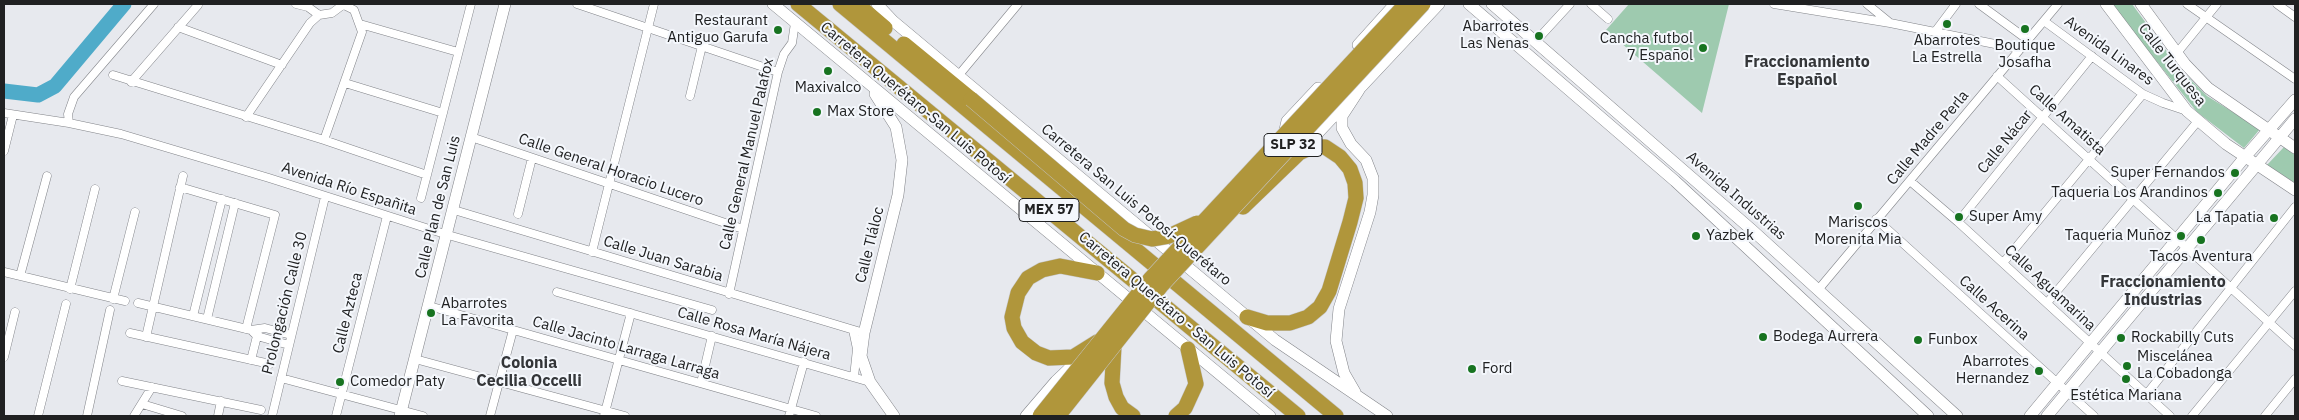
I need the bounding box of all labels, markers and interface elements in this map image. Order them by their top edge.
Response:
place label: Restaurant Antiguo Garufa [667,12,768,47]
street label: Avenida Linares [2061,13,2157,89]
street label: Carretera Querétaro-San Luis Potosí [817,18,1013,188]
place label: Abarrotes Las Nenas [1460,18,1529,53]
marker: Abarrotes La Estrella [1941,18,1953,30]
street label: Calle Turquesa [2134,20,2210,110]
marker: Boutique Josafha [2019,23,2031,35]
marker: Restaurant Antiguo Garufa [772,24,784,36]
marker: Abarrotes Las Nenas [1533,30,1545,42]
place label: Cancha futbol 7 Español [1600,30,1693,65]
place label: Abarrotes La Estrella [1912,32,1982,67]
place label: Boutique Josafha [1994,37,2056,72]
marker: Cancha futbol 7 Español [1697,42,1709,54]
district label: Fraccionamiento Español [1744,52,1870,90]
street label: Calle General Manuel Palafox [716,56,778,252]
marker: Maxivalco [822,65,834,77]
place label: Maxivalco [795,79,861,97]
street label: Calle Amatista [2025,81,2109,159]
street label: Calle Madre Perla [1883,87,1973,189]
place label: Max Store [827,103,894,121]
marker: Max Store [811,106,823,118]
street label: Calle Nácar [1974,106,2036,178]
street label: Carretera San Luis Potosí-Querétaro [1037,120,1235,290]
street label: Calle General Horacio Lucero [516,130,706,210]
street label: Calle Plan de San Luis [412,134,464,280]
road number: SLP 32 [1264,134,1322,156]
street label: Avenida Industrias [1683,148,1789,244]
street label: Avenida Río Españita [279,159,419,219]
place label: Super Fernandos [2111,164,2225,182]
marker: Super Fernandos [2229,167,2241,179]
place label: Taqueria Los Arandinos [2051,184,2208,202]
marker: Taqueria Los Arandinos [2212,187,2224,199]
road number: MEX 57 [1019,198,1079,222]
marker: Mariscos Morenita Mia [1852,200,1864,212]
street label: Calle Tláloc [852,205,888,285]
place label: Super Amy [1969,208,2042,226]
place label: La Tapatia [2196,209,2264,227]
marker: Super Amy [1953,211,1965,223]
marker: La Tapatia [2268,212,2280,224]
place label: Mariscos Morenita Mia [1814,214,1902,249]
place label: Yazbek [1706,227,1754,245]
place label: Taqueria Muñoz [2065,227,2171,245]
street label: Carretera Querétaro - San Luis Potosí [1075,228,1277,402]
street label: Prolongación Calle 30 [259,230,311,376]
marker: Yazbek [1690,230,1702,242]
marker: Taqueria Muñoz [2175,230,2187,242]
street label: Calle Juan Sarabia [601,232,725,286]
marker: Tacos Aventura [2195,234,2207,246]
street label: Calle Aguamarina [2001,241,2099,335]
place label: Tacos Aventura [2150,248,2252,266]
street label: Calle Azteca [329,271,367,355]
street label: Calle Acerina [1955,272,2033,344]
district label: Fraccionamiento Industrias [2100,272,2226,310]
place label: Abarrotes La Favorita [441,295,514,330]
street label: Calle Rosa María Nájera [675,303,833,365]
marker: Abarrotes La Favorita [425,307,437,319]
street label: Calle Jacinto Larraga Larraga [530,313,722,383]
place label: Bodega Aurrera [1773,328,1878,346]
place label: Rockabilly Cuts [2131,329,2234,347]
marker: Bodega Aurrera [1757,331,1769,343]
place label: Funbox [1928,331,1978,349]
marker: Rockabilly Cuts [2115,332,2127,344]
marker: Funbox [1912,334,1924,346]
place label: Miscelánea La Cobadonga [2137,348,2232,383]
district label: Colonia Cecilia Occelli [476,353,582,391]
place label: Abarrotes Hernandez [1956,353,2029,388]
place label: Ford [1482,360,1513,378]
marker: Miscelánea La Cobadonga [2121,360,2133,372]
marker: Ford [1466,363,1478,375]
marker: Abarrotes Hernandez [2033,365,2045,377]
place label: Comedor Paty [350,373,445,391]
marker: Estética Mariana [2120,373,2132,385]
marker: Comedor Paty [334,376,346,388]
place label: Estética Mariana [2070,387,2182,405]

